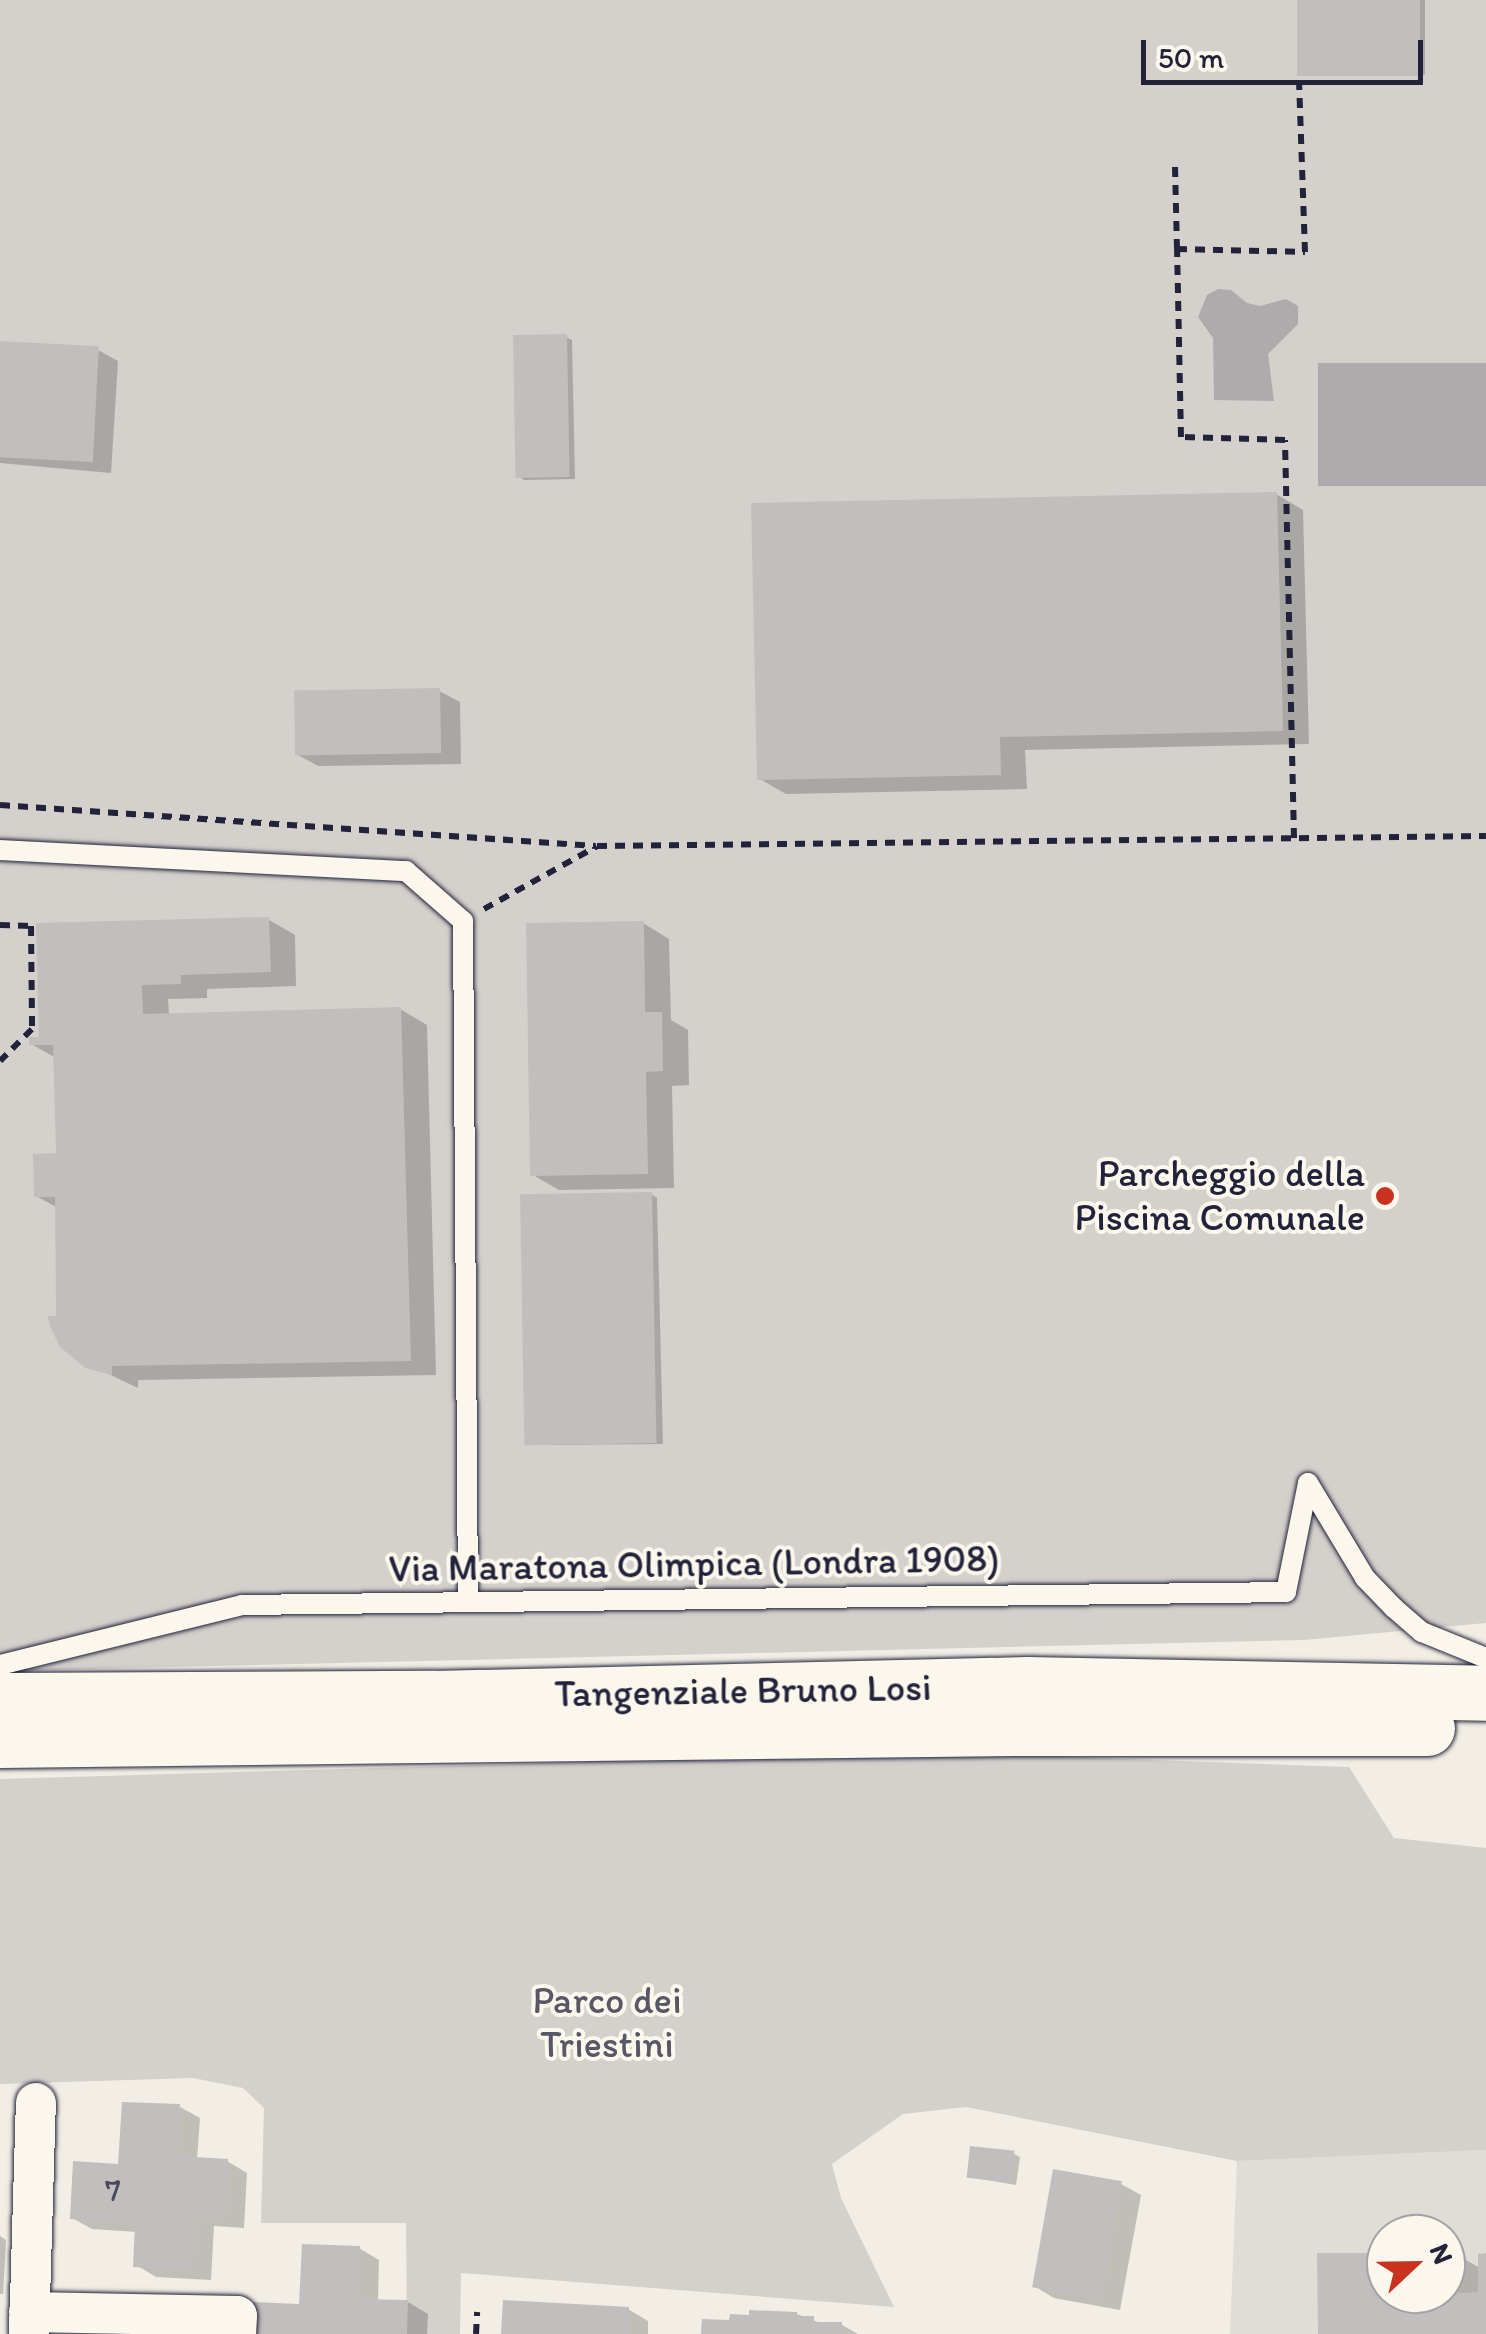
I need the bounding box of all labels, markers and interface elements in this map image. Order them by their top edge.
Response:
scale bar [1146,20,1428,82]
text: 50 m [1158,39,1224,76]
place label: Parcheggio della Piscina Comunale [1074,1151,1365,1240]
marker: Parcheggio della Piscina Comunale [1374,1185,1396,1207]
street label: Via Maratona Olimpica (Londra 1908) [389,1536,999,1592]
street label: Tangenziale Bruno Losi [555,1665,931,1717]
park label: Parco dei Triestini [532,1978,682,2068]
house number: 7 [105,2171,121,2209]
north arrow [1366,2214,1466,2314]
text: N [1423,2238,1461,2269]

